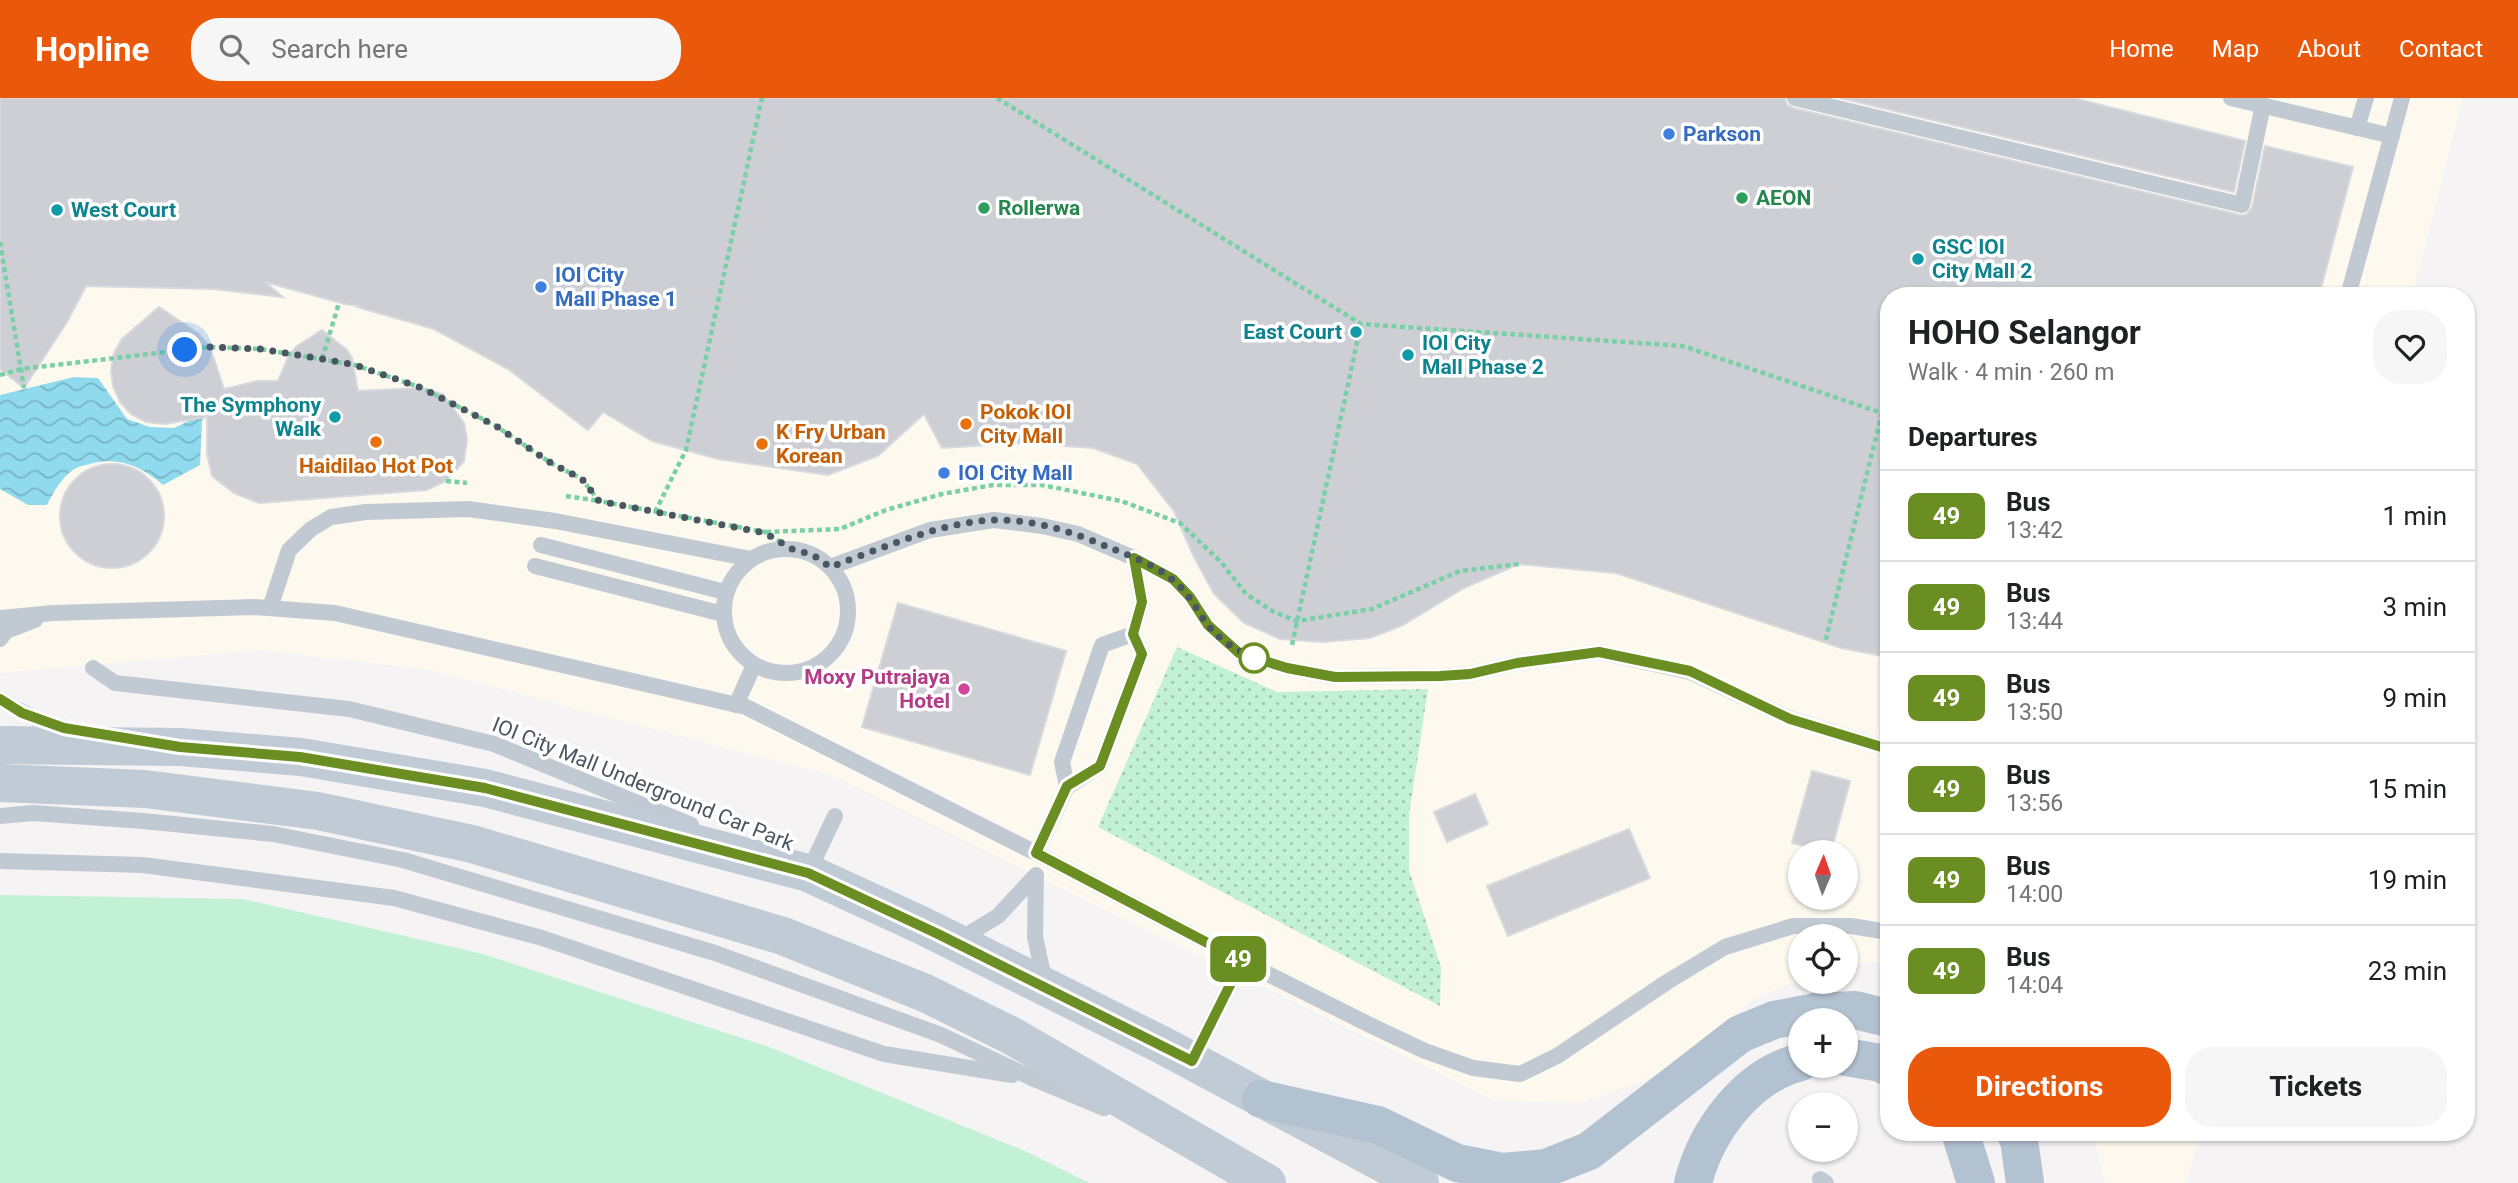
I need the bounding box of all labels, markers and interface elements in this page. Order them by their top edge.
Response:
search box [191,18,681,81]
text: Hopline [35,30,149,69]
icon: search [215,30,253,68]
text: Search here [271,34,408,64]
text: Home [2109,35,2174,63]
text: Map [2212,35,2259,63]
text: About [2297,35,2361,63]
text: Contact [2399,35,2483,63]
place label: Parkson [1683,122,1761,146]
marker: Parkson [1661,126,1677,142]
place label: AEON [1756,186,1811,210]
marker: AEON [1734,190,1750,206]
place label: Rollerwa [998,196,1080,220]
place label: West Court [71,198,176,222]
marker: Rollerwa [976,200,992,216]
marker: West Court [49,202,65,218]
place label: GSC IOI City Mall 2 [1932,235,2032,283]
marker: GSC IOI City Mall 2 [1910,251,1926,267]
place label: IOI City Mall Phase 1 [555,263,677,311]
marker: IOI City Mall Phase 1 [533,279,549,295]
button: heart [2373,310,2447,384]
text: HOHO Selangor [1908,313,2141,352]
place label: East Court [1243,320,1342,344]
marker: East Court [1348,324,1364,340]
place label: IOI City Mall Phase 2 [1422,331,1544,379]
your location [167,332,202,367]
marker: IOI City Mall Phase 2 [1400,347,1416,363]
text: Walk · 4 min · 260 m [1908,359,2114,386]
place label: The Symphony Walk [180,393,322,441]
place label: Pokok IOI City Mall [980,400,1072,448]
marker: The Symphony Walk [327,409,343,425]
marker: Pokok IOI City Mall [958,416,974,432]
place label: K Fry Urban Korean [776,420,886,468]
text: Departures [1908,422,2038,452]
marker: Haidilao Hot Pot [368,434,384,450]
marker: K Fry Urban Korean [754,436,770,452]
place label: Haidilao Hot Pot [299,454,453,478]
place label: IOI City Mall [958,461,1073,485]
marker: IOI City Mall [936,465,952,481]
text: Bus [2006,487,2051,517]
text: 1 min [2382,501,2447,531]
text: 49 [1933,502,1960,530]
text: 13:42 [2006,517,2063,544]
text: Bus [2006,578,2051,608]
text: 3 min [2382,592,2447,622]
text: 49 [1933,593,1960,621]
text: 13:44 [2006,608,2063,635]
unlabelled marker [1239,643,1269,673]
place label: Moxy Putrajaya Hotel [804,665,950,713]
text: Bus [2006,669,2051,699]
marker: Moxy Putrajaya Hotel [956,681,972,697]
text: 9 min [2382,683,2447,713]
text: 49 [1933,684,1960,712]
text: 13:50 [2006,699,2063,726]
street label: IOI City Mall Underground Car Park [489,712,797,856]
text: Bus [2006,760,2051,790]
text: 15 min [2368,774,2447,804]
text: 49 [1933,775,1960,803]
text: 13:56 [2006,790,2063,817]
north arrow [1788,840,1858,910]
map controls [1788,840,1858,1162]
text: Bus [2006,851,2051,881]
text: 19 min [2368,865,2447,895]
text: 49 [1933,866,1960,894]
text: 14:00 [2006,881,2063,908]
button: locate [1788,924,1858,994]
line badge: 49 [1206,936,1270,982]
text: Bus [2006,942,2051,972]
text: 49 [1224,945,1252,973]
text: 23 min [2368,956,2447,986]
text: 49 [1933,957,1960,985]
text: 14:04 [2006,972,2063,999]
button: + [1788,1008,1858,1078]
button: Directions [1908,1047,2171,1127]
button: Tickets [2185,1047,2447,1127]
button: − [1788,1092,1858,1162]

